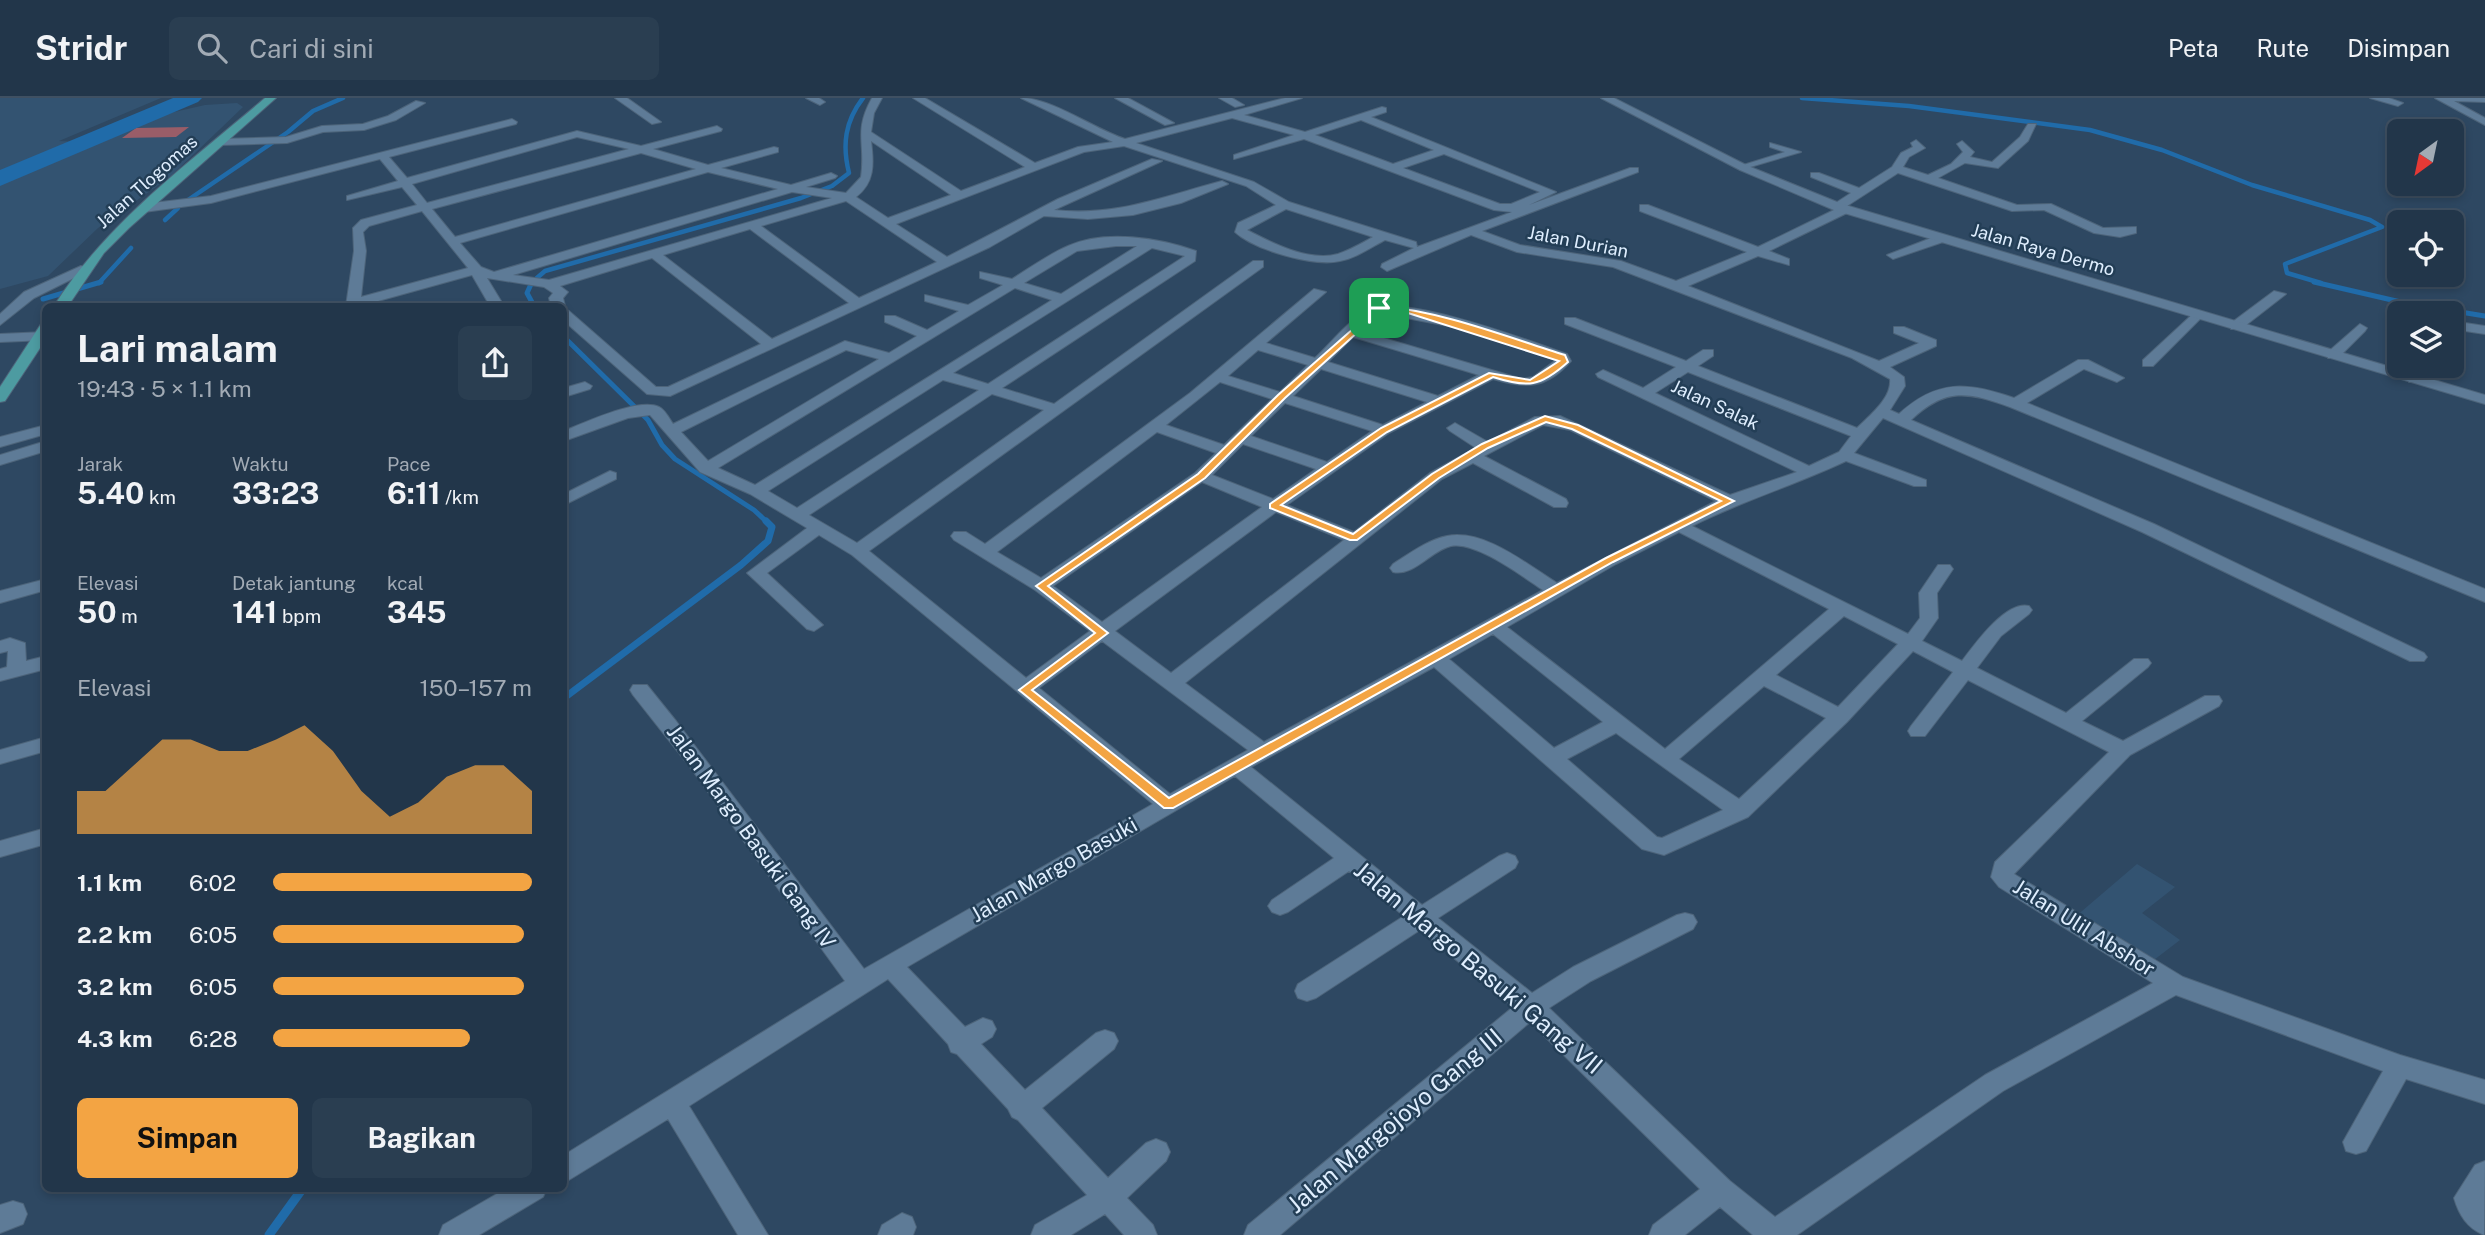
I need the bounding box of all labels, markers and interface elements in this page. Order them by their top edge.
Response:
search box [169,17,659,80]
text: Stridr [35,29,127,67]
icon: search [193,29,231,67]
text: Cari di sini [249,33,374,64]
text: Peta [2168,34,2219,62]
text: Rute [2257,34,2309,62]
text: Disimpan [2347,34,2450,62]
north arrow [2387,119,2464,196]
map controls [2387,119,2464,378]
street label: Jalan Tlogomas [92,131,201,232]
button: locate [2387,210,2464,287]
street label: Jalan Raya Dermo [1969,219,2117,280]
street label: Jalan Durian [1526,221,1630,262]
pin [1349,278,1409,338]
icon: arrive [1360,289,1398,327]
button: layers [2387,301,2464,378]
text: Lari malam [77,326,278,371]
button: share [458,326,532,400]
text: 19:43 · 5 × 1.1 km [77,375,252,402]
street label: Jalan Salak [1668,375,1762,434]
text: Jarak [77,453,123,475]
text: Waktu [232,453,289,475]
text: Pace [387,453,430,475]
text: 5.40 [77,475,144,511]
text: 33:23 [232,475,320,511]
text: 6:11 [387,475,441,511]
text: km [144,486,176,508]
text: /km [441,486,479,508]
text: Elevasi [77,572,138,594]
text: Detak jantung [232,572,356,594]
text: kcal [387,572,424,594]
text: 50 [77,594,117,630]
text: 141 [232,594,277,630]
text: 345 [387,594,446,630]
text: m [117,605,138,627]
text: bpm [277,605,321,627]
text: Elevasi [77,674,151,701]
text: 150–157 m [419,674,532,701]
street label: Jalan Margo Basuki Gang IV [662,720,841,953]
street label: Jalan Margo Basuki [966,812,1141,927]
street label: Jalan Margo Basuki Gang VII [1349,855,1608,1079]
text: 1.1 km [77,869,142,896]
text: 6:02 [189,869,236,896]
street label: Jalan Ulil Abshor [2009,874,2160,981]
text: 2.2 km [77,921,152,948]
text: 6:05 [189,921,237,948]
text: 3.2 km [77,973,153,1000]
text: 6:05 [189,973,237,1000]
street label: Jalan Margojoyo Gang III [1281,1022,1507,1218]
text: 4.3 km [77,1025,153,1052]
text: 6:28 [189,1025,238,1052]
button: Simpan [77,1098,298,1178]
button: Bagikan [312,1098,532,1178]

